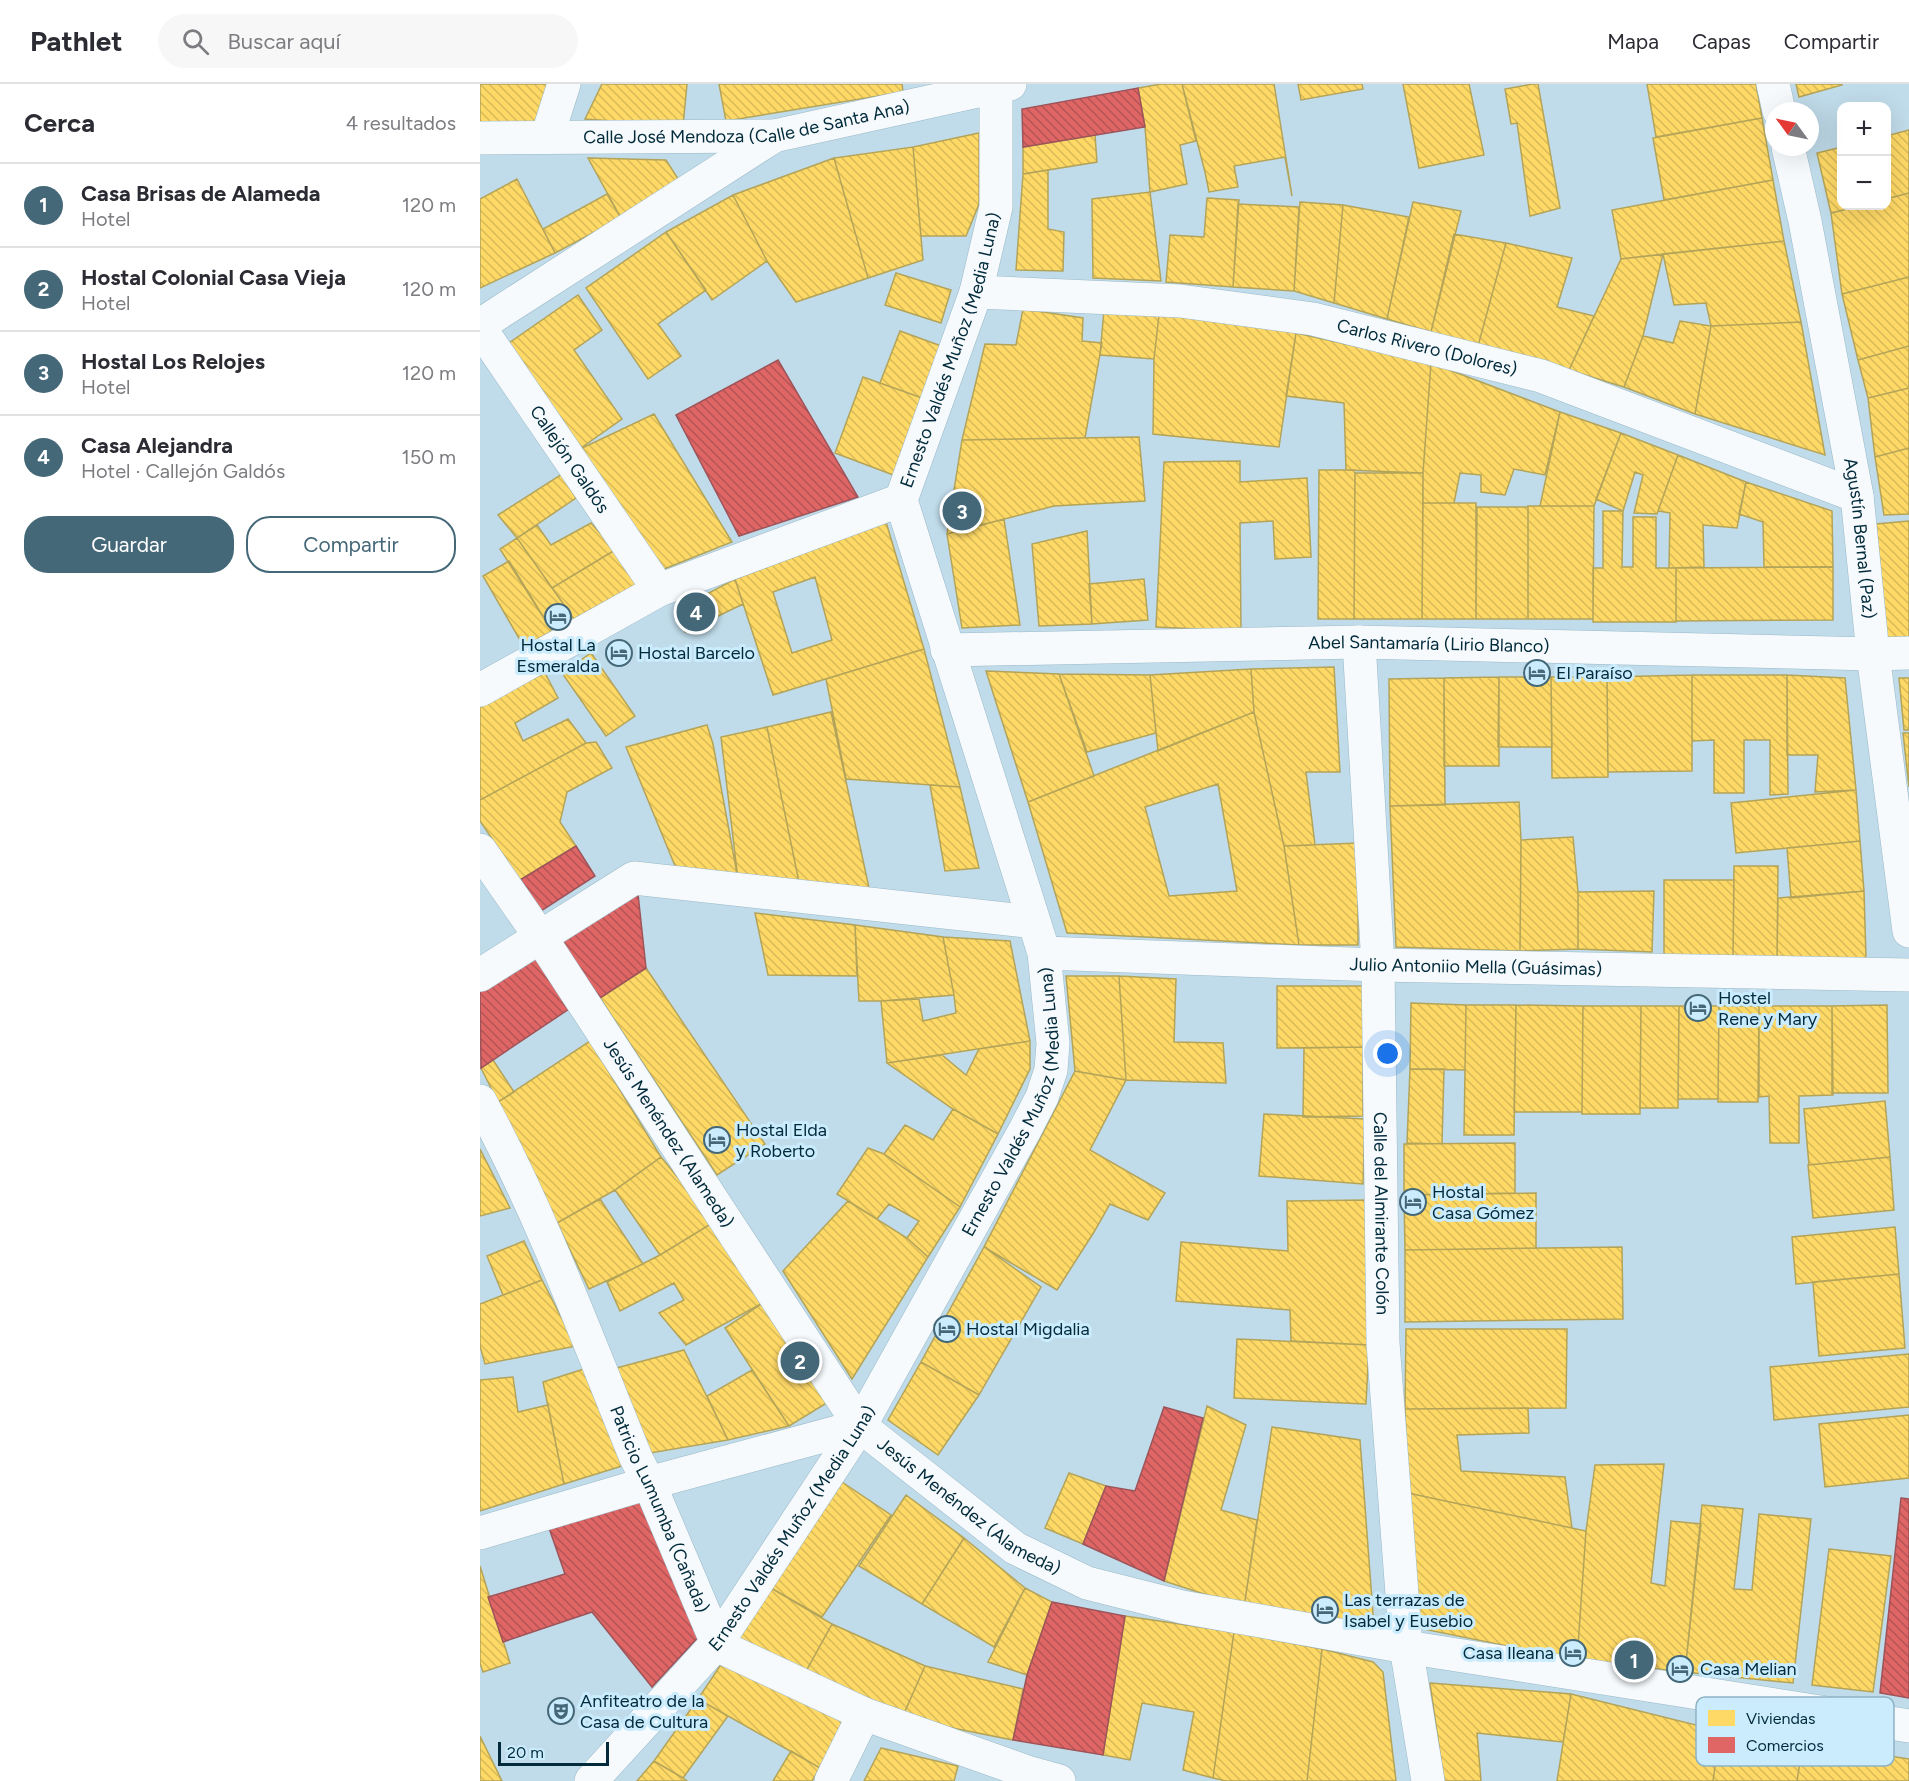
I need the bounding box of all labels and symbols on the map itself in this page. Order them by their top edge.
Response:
street label: Calle José Mendoza (Calle de Santa Ana) [583,95,912,148]
north arrow [1765,102,1819,156]
street label: Ernesto Valdés Muñoz (Media Luna) [895,210,1005,491]
street label: Carlos Rivero (Dolores) [1335,314,1520,381]
street label: Callejón Galdós [525,401,614,518]
street label: Agustín Bernal (Paz) [1839,456,1880,620]
pin: 3 [942,488,982,534]
pin: 4 [676,590,716,634]
hotel icon: Hostal La Esmeralda [543,602,573,632]
street label: Abel Santamaría (Lirio Blanco) [1308,631,1550,657]
place label: Hostal La Esmeralda [516,634,600,677]
hotel icon: Hostal Barcelo [604,638,634,668]
place label: Hostal Barcelo [638,642,755,664]
hotel icon: El Paraíso [1522,658,1552,688]
place label: El Paraíso [1556,662,1633,684]
street label: Julio Antoniio Mella (Guásimas) [1349,953,1602,980]
street label: Ernesto Valdés Muñoz (Media Luna) [957,966,1064,1240]
place label: Hostel Rene y Mary [1718,987,1818,1030]
hotel icon: Hostel Rene y Mary [1683,993,1713,1023]
street label: Jesús Menéndez (Alameda) [598,1034,738,1232]
your location [1373,1039,1402,1068]
street label: Calle del Almirante Colón [1369,1112,1394,1315]
place label: Hostal Elda y Roberto [736,1119,827,1162]
hotel icon: Hostal Elda y Roberto [702,1125,732,1155]
place label: Hostal Casa Gómez [1432,1181,1534,1224]
hotel icon: Hostal Casa Gómez [1398,1187,1428,1217]
hotel icon: Hostal Migdalia [932,1314,962,1344]
place label: Hostal Migdalia [966,1318,1090,1340]
pin: 2 [780,1338,820,1384]
street label: Patricio Lumumba (Cañada) [605,1402,714,1616]
street label: Ernesto Valdés Muñoz (Media Luna) [704,1402,880,1656]
street label: Jesús Menéndez (Alameda) [873,1433,1064,1580]
place label: Las terrazas de Isabel y Eusebio [1344,1589,1473,1632]
hotel icon: Las terrazas de Isabel y Eusebio [1310,1595,1340,1625]
hotel icon: Casa Ileana [1558,1638,1588,1668]
pin: 1 [1614,1638,1654,1682]
place label: Casa Ileana [1463,1642,1554,1664]
hotel icon: Casa Melian [1665,1654,1695,1684]
place label: Casa Melian [1700,1658,1797,1680]
place label: Anfiteatro de la Casa de Cultura [580,1690,708,1733]
theatre icon: Anfiteatro de la Casa de Cultura [546,1696,576,1726]
legend [1696,1697,1894,1766]
text: Viviendas [1746,1709,1816,1728]
text: Comercios [1746,1736,1824,1755]
scale bar [498,1739,609,1766]

